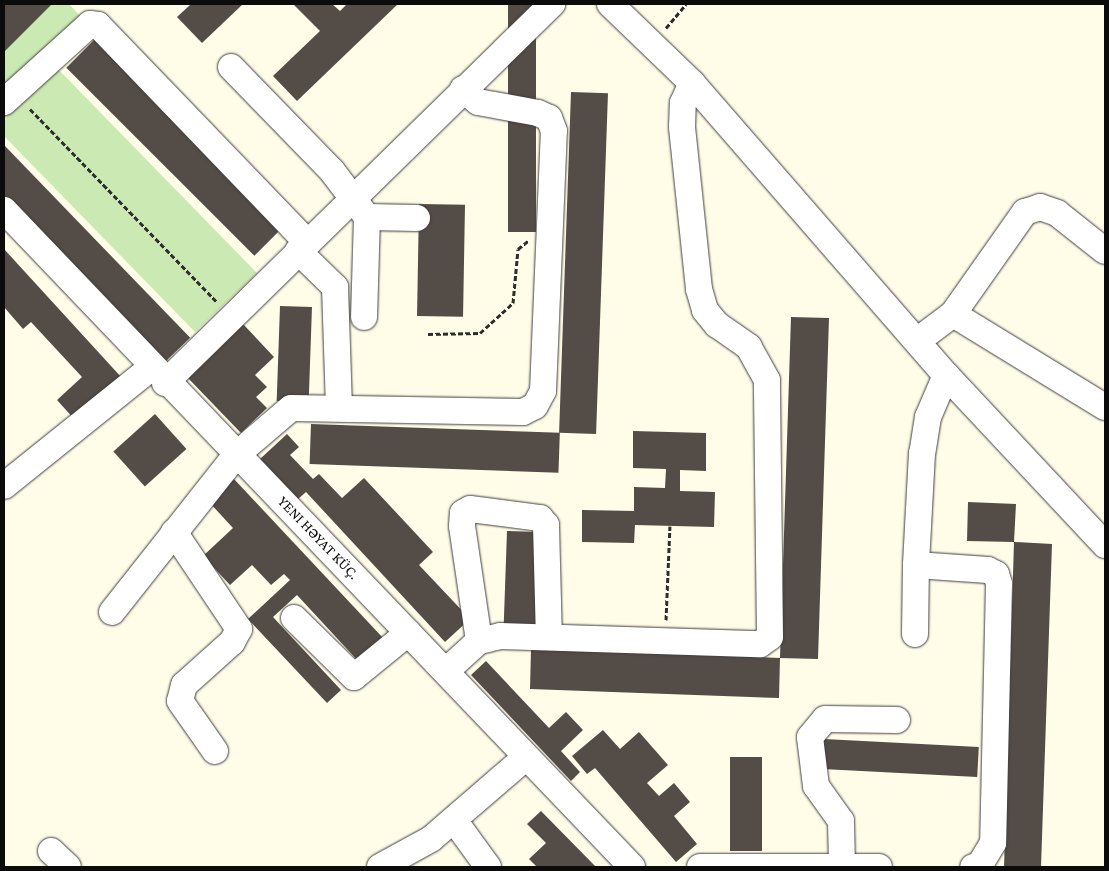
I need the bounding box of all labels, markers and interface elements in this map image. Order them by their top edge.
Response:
street label: YENI HƏYAT KÜÇ. [274,493,362,583]

